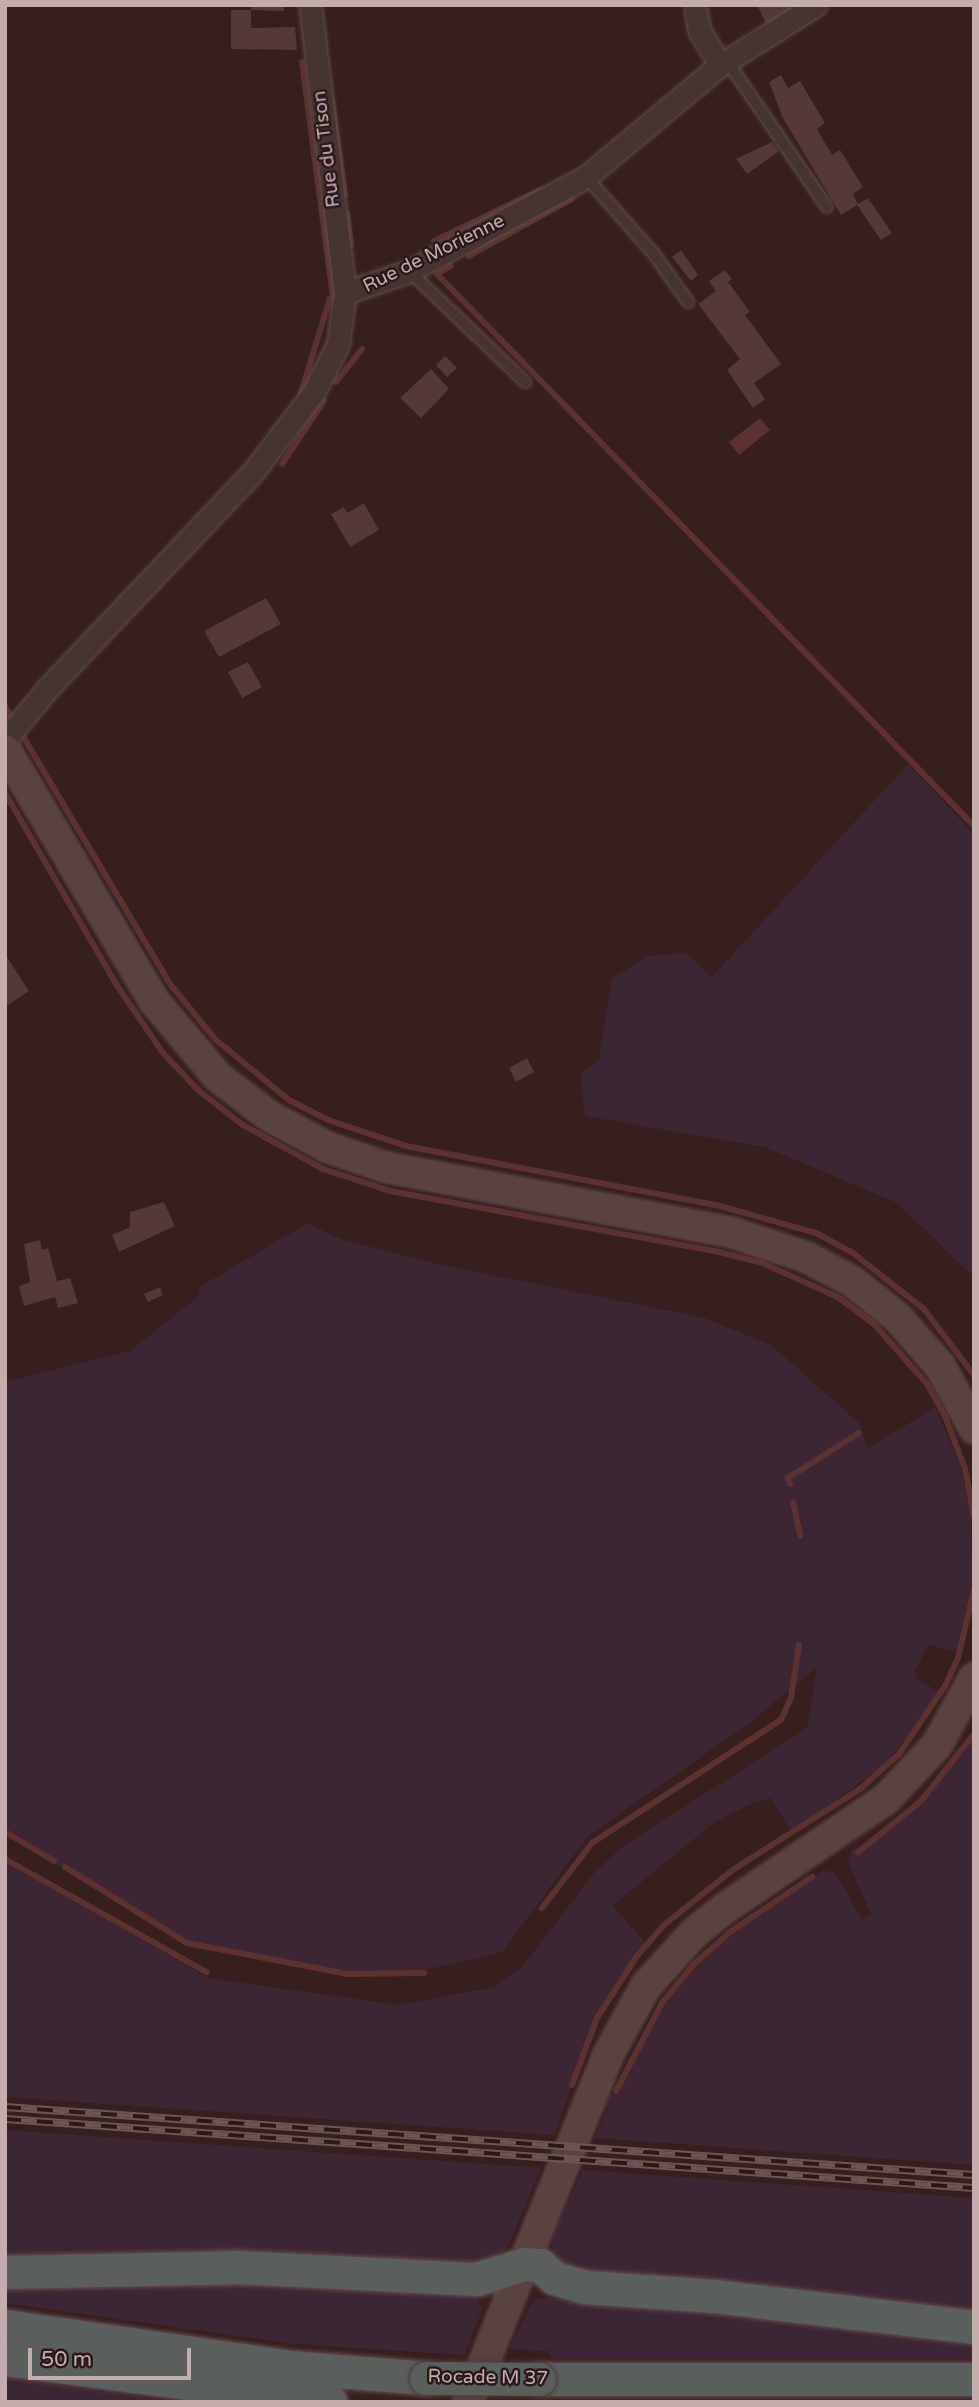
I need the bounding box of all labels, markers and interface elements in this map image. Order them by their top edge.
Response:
street label: Rue du Tison [309,89,345,209]
street label: Rue de Morienne [359,210,509,298]
scale bar [32,2334,194,2378]
text: 50 m [41,2347,92,2372]
street label: Rocade M 37 [427,2366,549,2390]

